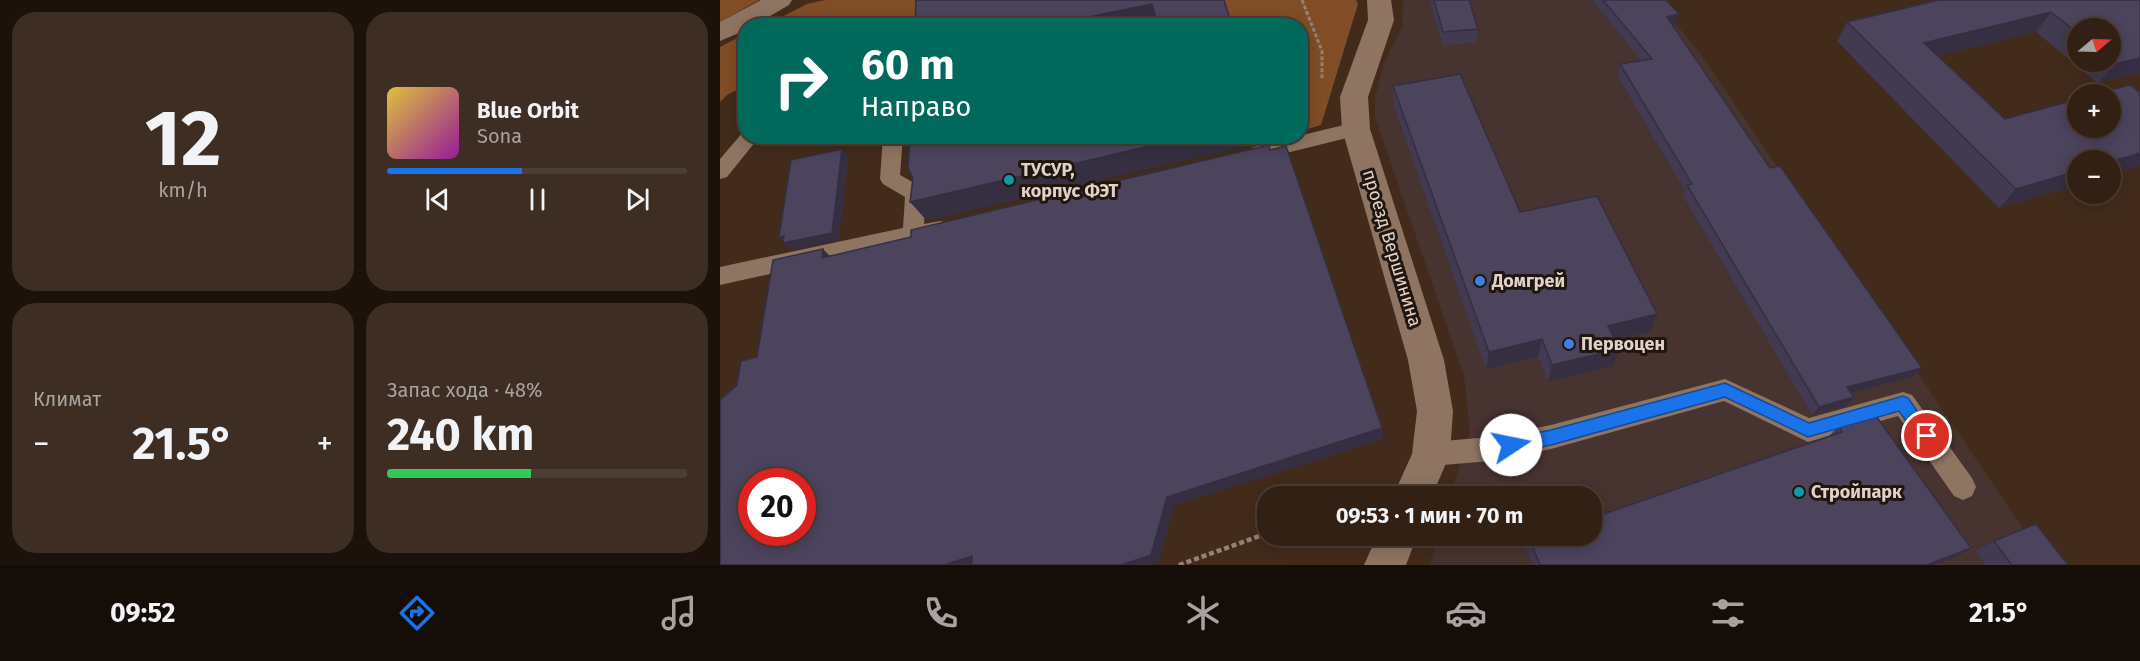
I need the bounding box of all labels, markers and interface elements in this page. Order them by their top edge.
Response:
north arrow [2067,18,2121,72]
map controls [2067,18,2121,204]
text: 60 m [861,40,955,90]
icon: right [762,42,840,120]
button: + [2067,84,2121,138]
text: Направо [861,91,971,123]
text: 12 [145,92,221,186]
text: Blue Orbit [477,97,579,124]
text: Sona [477,124,522,148]
button: − [2067,150,2121,204]
place label: ТУСУР, корпус ФЭТ [1021,159,1119,202]
street label: проезд Вершинина [1358,167,1426,329]
marker: ТУСУР, корпус ФЭТ [1002,173,1016,187]
text: km/h [158,178,208,202]
icon: previous [421,183,454,216]
icon: pause [521,183,554,216]
icon: next [621,183,654,216]
place label: Домгрей [1491,270,1565,292]
marker: Домгрей [1473,274,1487,288]
place label: Первоцен [1581,333,1665,355]
marker: Первоцен [1562,337,1576,351]
text: Запас хода · 48% [387,378,542,402]
text: Климат [33,387,101,411]
text: 240 km [387,408,534,462]
pin [1901,410,1952,461]
position arrow [1479,413,1543,477]
text: 21.5° [132,417,234,471]
icon: arrive [1910,419,1943,452]
text: − [33,424,50,464]
text: + [317,424,333,464]
speed limit sign: 20 [738,468,816,546]
place label: Стройпарк [1811,481,1902,503]
marker: Стройпарк [1792,485,1806,499]
text: 09:53 · 1 мин · 70 m [1336,502,1523,529]
icon: directions [396,592,438,634]
icon: music [658,592,700,634]
icon: phone [920,592,962,634]
icon: climate [1182,592,1224,634]
icon: car [1445,592,1487,634]
icon: filters [1707,592,1749,634]
text: 09:52 [110,597,176,629]
text: 21.5° [1969,597,2030,629]

